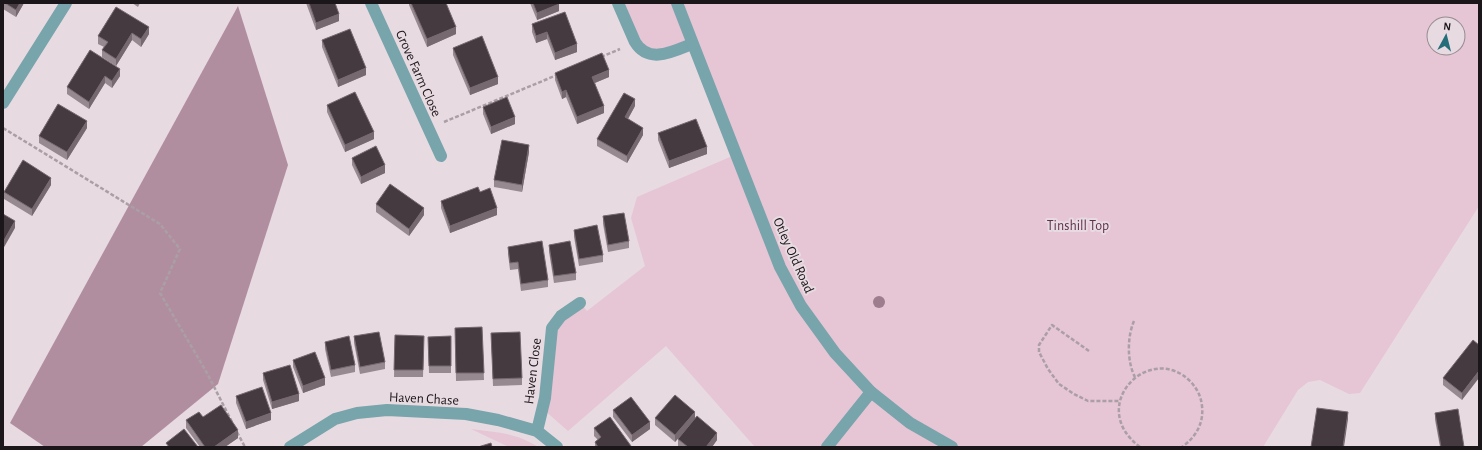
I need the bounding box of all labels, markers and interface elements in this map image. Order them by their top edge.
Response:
north arrow [1426,16,1466,56]
text: N [1443,21,1452,32]
street label: Grove Farm Close [393,28,443,119]
street label: Otley Old Road [770,215,816,295]
park label: Tinshill Top [1047,219,1109,233]
street label: Haven Close [522,337,544,405]
street label: Haven Chase [389,390,459,408]

